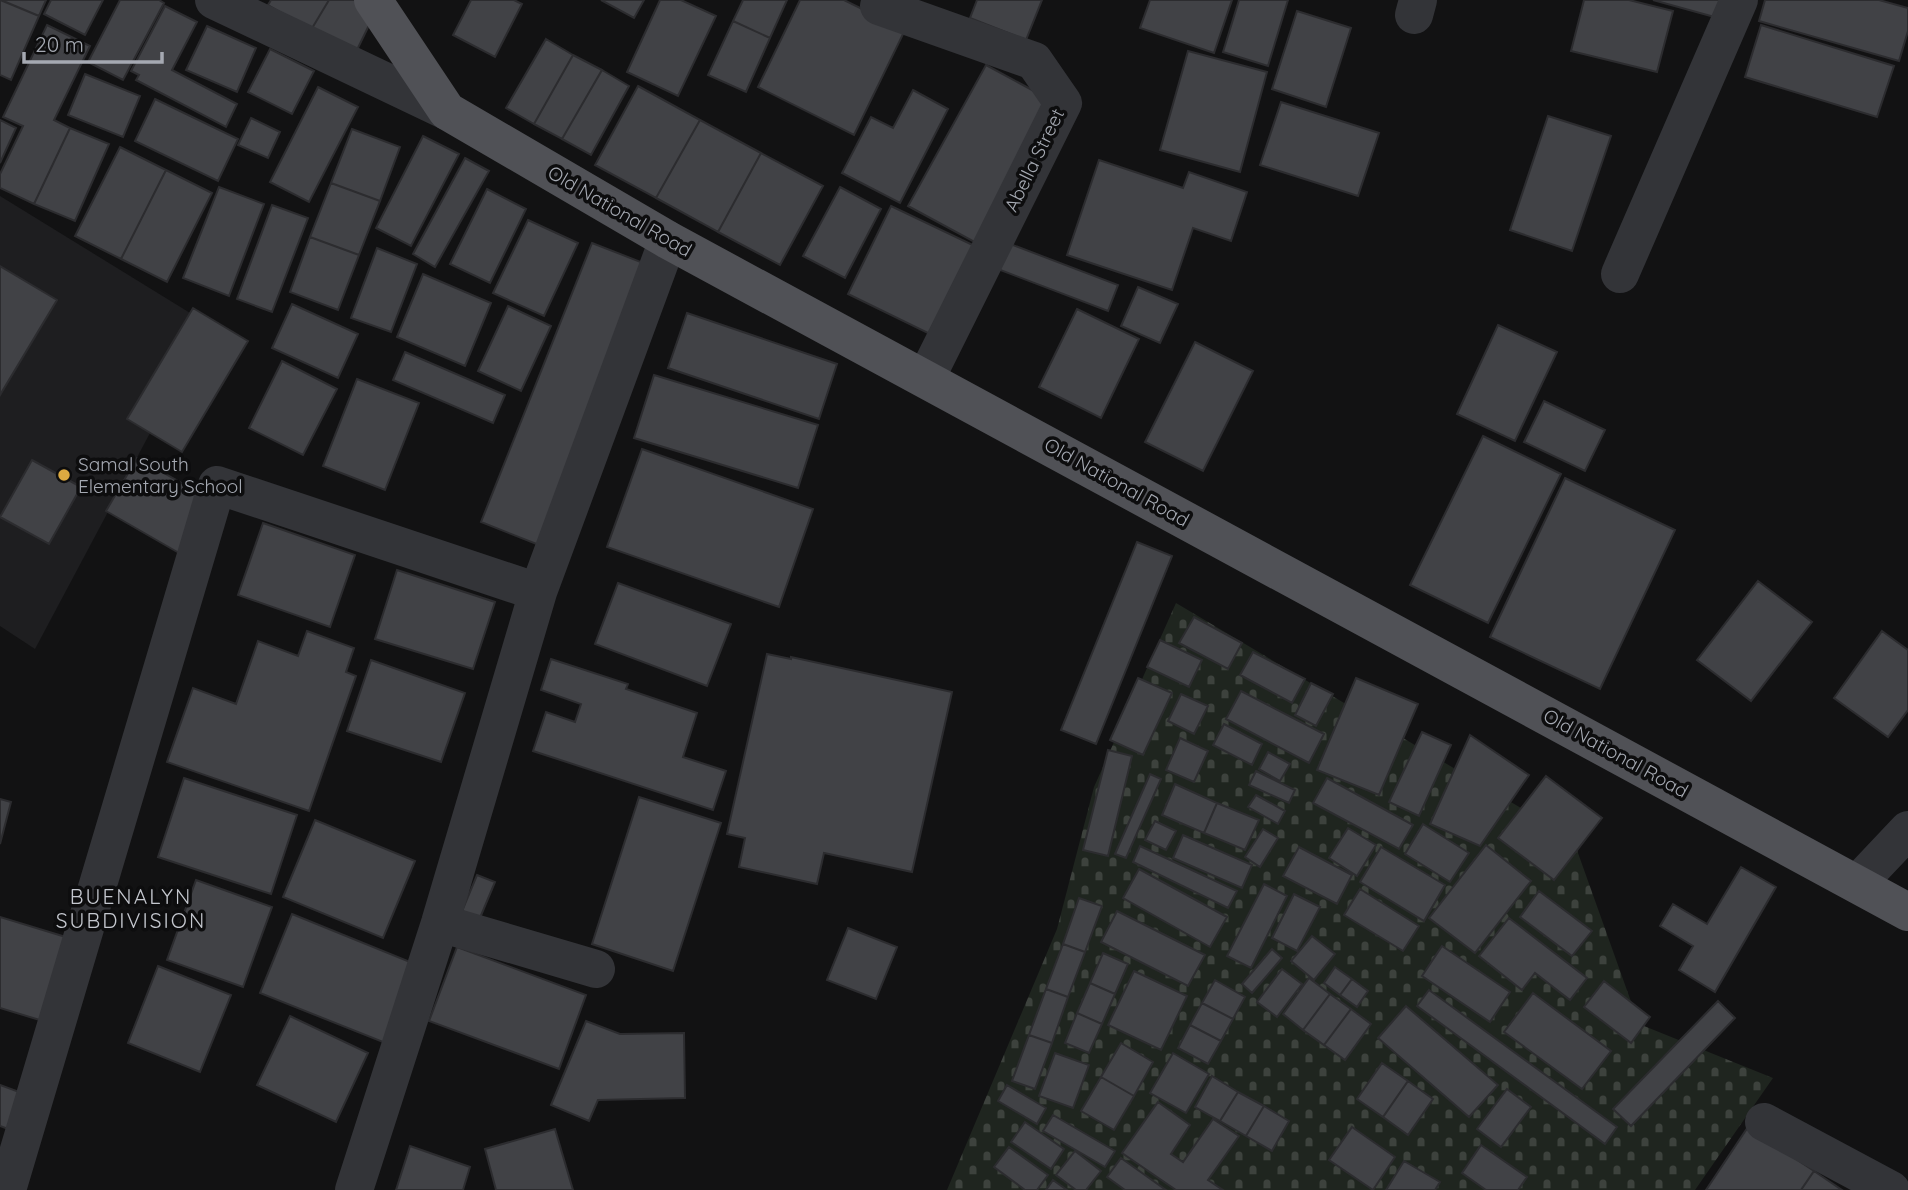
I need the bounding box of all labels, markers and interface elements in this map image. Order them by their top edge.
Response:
scale bar [24,21,163,65]
text: 20 m [35,31,84,57]
street label: Abella Street [999,104,1069,216]
street label: Old National Road [544,160,696,262]
street label: Old National Road [1040,432,1194,532]
place label: Samal South Elementary School [78,452,243,498]
marker: Samal South Elementary School [56,467,72,483]
street label: Old National Road [1539,703,1693,803]
district label: BUENALYN SUBDIVISION [56,883,206,933]

